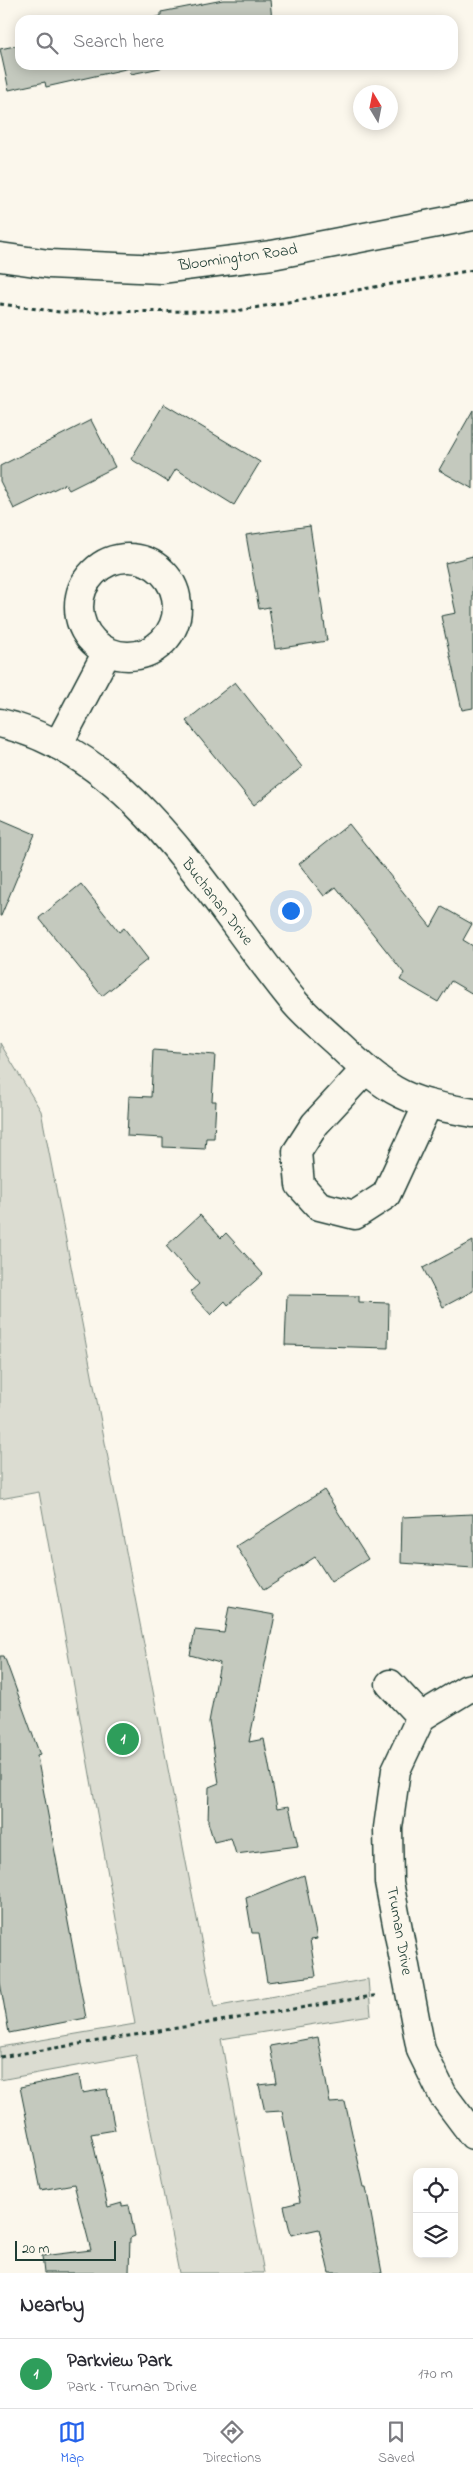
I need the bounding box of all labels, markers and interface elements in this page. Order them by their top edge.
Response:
search box [15,15,458,70]
icon: search [33,29,61,57]
text: Search here [73,29,164,56]
north arrow [353,85,398,130]
street label: Bloomington Road [176,238,299,278]
street label: Buchanan Drive [175,852,259,951]
your location [278,898,304,924]
pin: 1 [107,1720,139,1758]
street label: Truman Drive [379,1885,419,1978]
map controls [413,2168,458,2258]
button: locate [413,2168,458,2213]
button: layers [413,2213,458,2258]
scale bar [15,2238,116,2261]
text: 20 m [22,2239,49,2260]
text: Nearby [20,2291,84,2321]
text: Parkview Park [67,2348,172,2375]
text: 1 [33,2362,39,2386]
text: 170 m [418,2362,453,2386]
text: Park · Truman Drive [67,2375,197,2399]
tab: Map [58,2418,86,2469]
tab: Directions [203,2418,261,2469]
tab: Saved [378,2418,415,2469]

